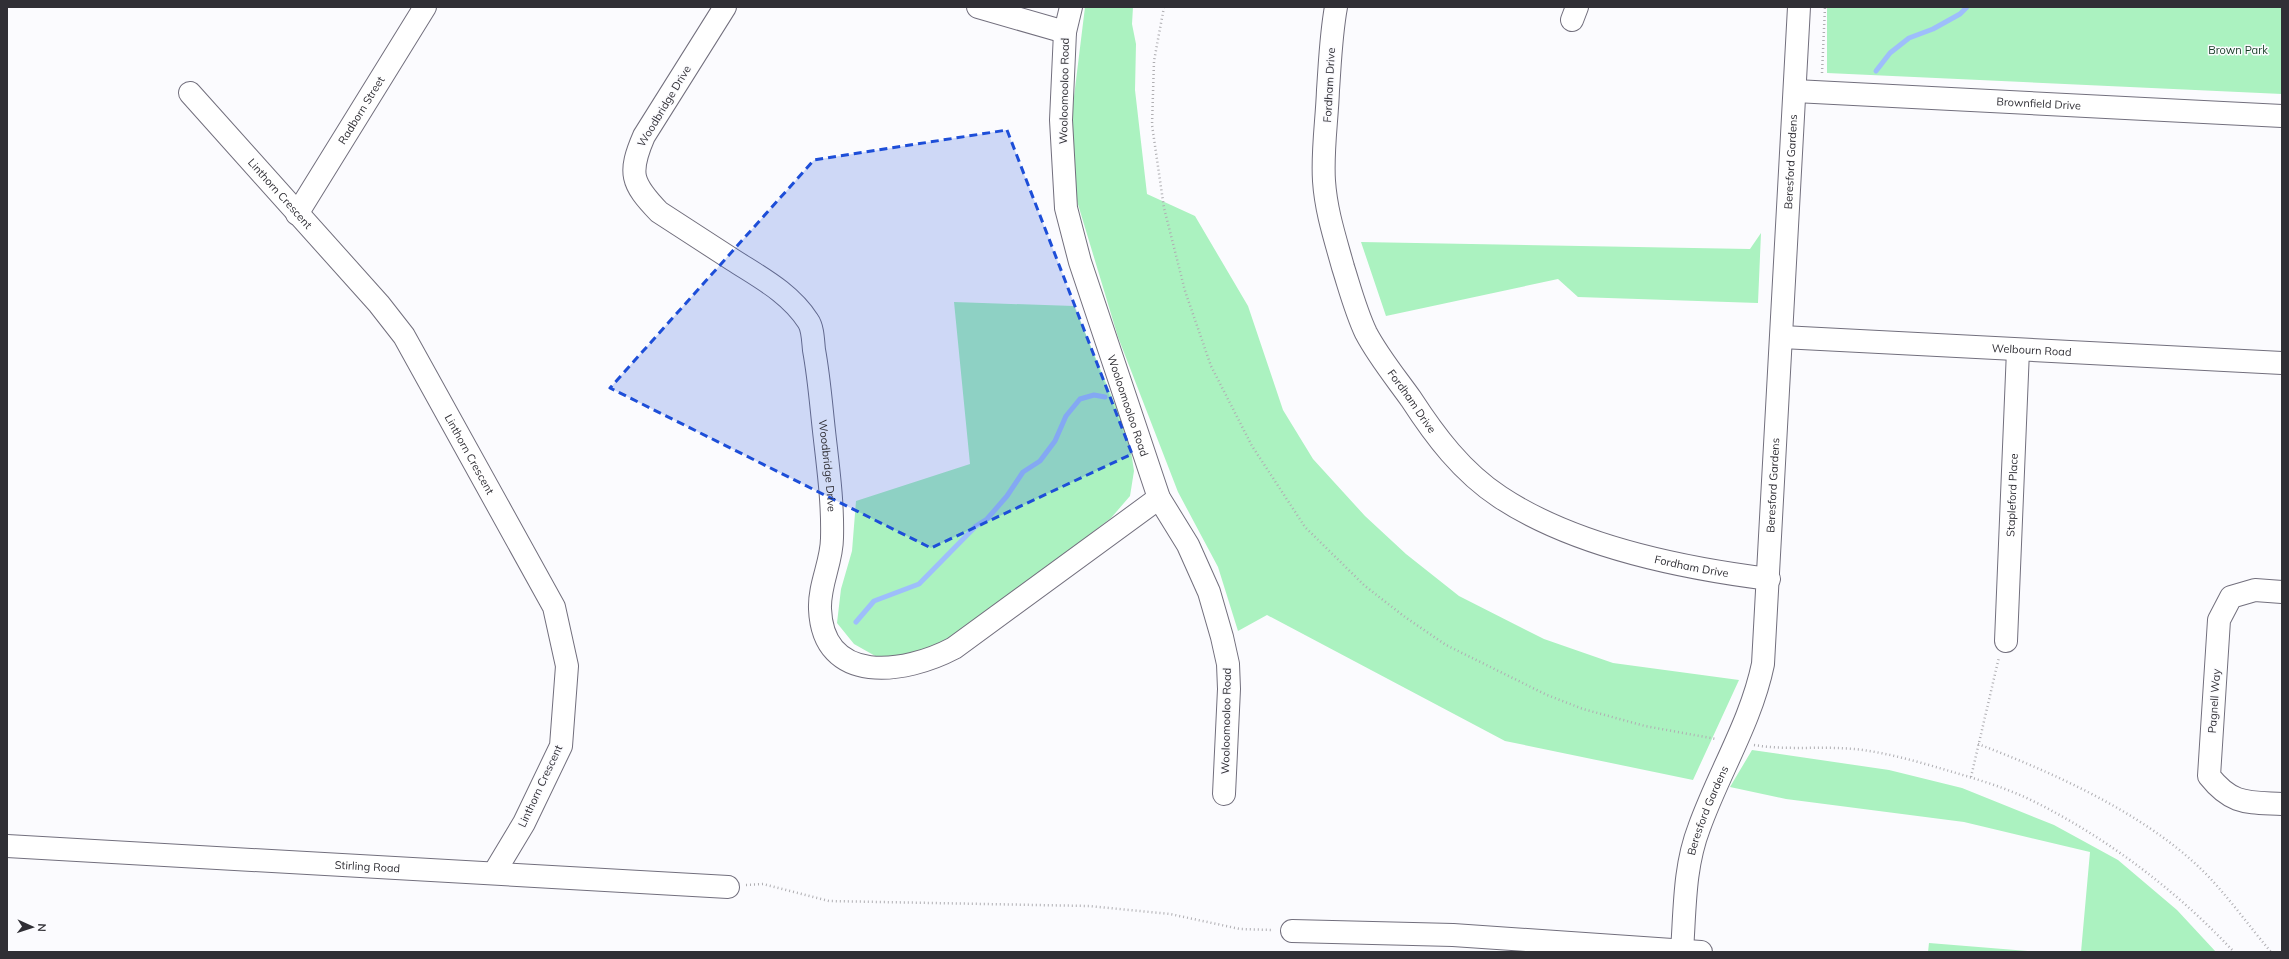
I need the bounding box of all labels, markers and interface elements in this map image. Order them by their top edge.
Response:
street label: Wooloomooloo Road [1056,38,1072,144]
park label: Brown Park [2208,43,2268,57]
street label: Fordham Drive [1320,47,1338,123]
street label: Woodbridge Drive [634,63,694,149]
street label: Radborn Street [335,73,388,147]
street label: Brownfield Drive [1996,94,2081,113]
street label: Beresford Gardens [1781,114,1800,210]
street label: Linthorn Crescent [245,156,315,232]
street label: Welbourn Road [1991,341,2072,359]
street label: Wooloomooloo Road [1104,353,1152,458]
street label: Fordham Drive [1385,367,1439,436]
street label: Linthorn Crescent [442,412,497,497]
street label: Woodbridge Drive [816,419,839,512]
street label: Beresford Gardens [1763,437,1782,533]
street label: Stapleford Place [2003,453,2021,537]
street label: Fordham Drive [1653,552,1730,580]
street label: Wooloomooloo Road [1218,668,1234,774]
street label: Pagnell Way [2205,668,2223,734]
street label: Linthorn Crescent [515,742,565,829]
street label: Beresford Gardens [1684,763,1731,857]
street label: Stirling Road [334,858,401,875]
north arrow [12,907,52,947]
text: N [35,923,49,932]

